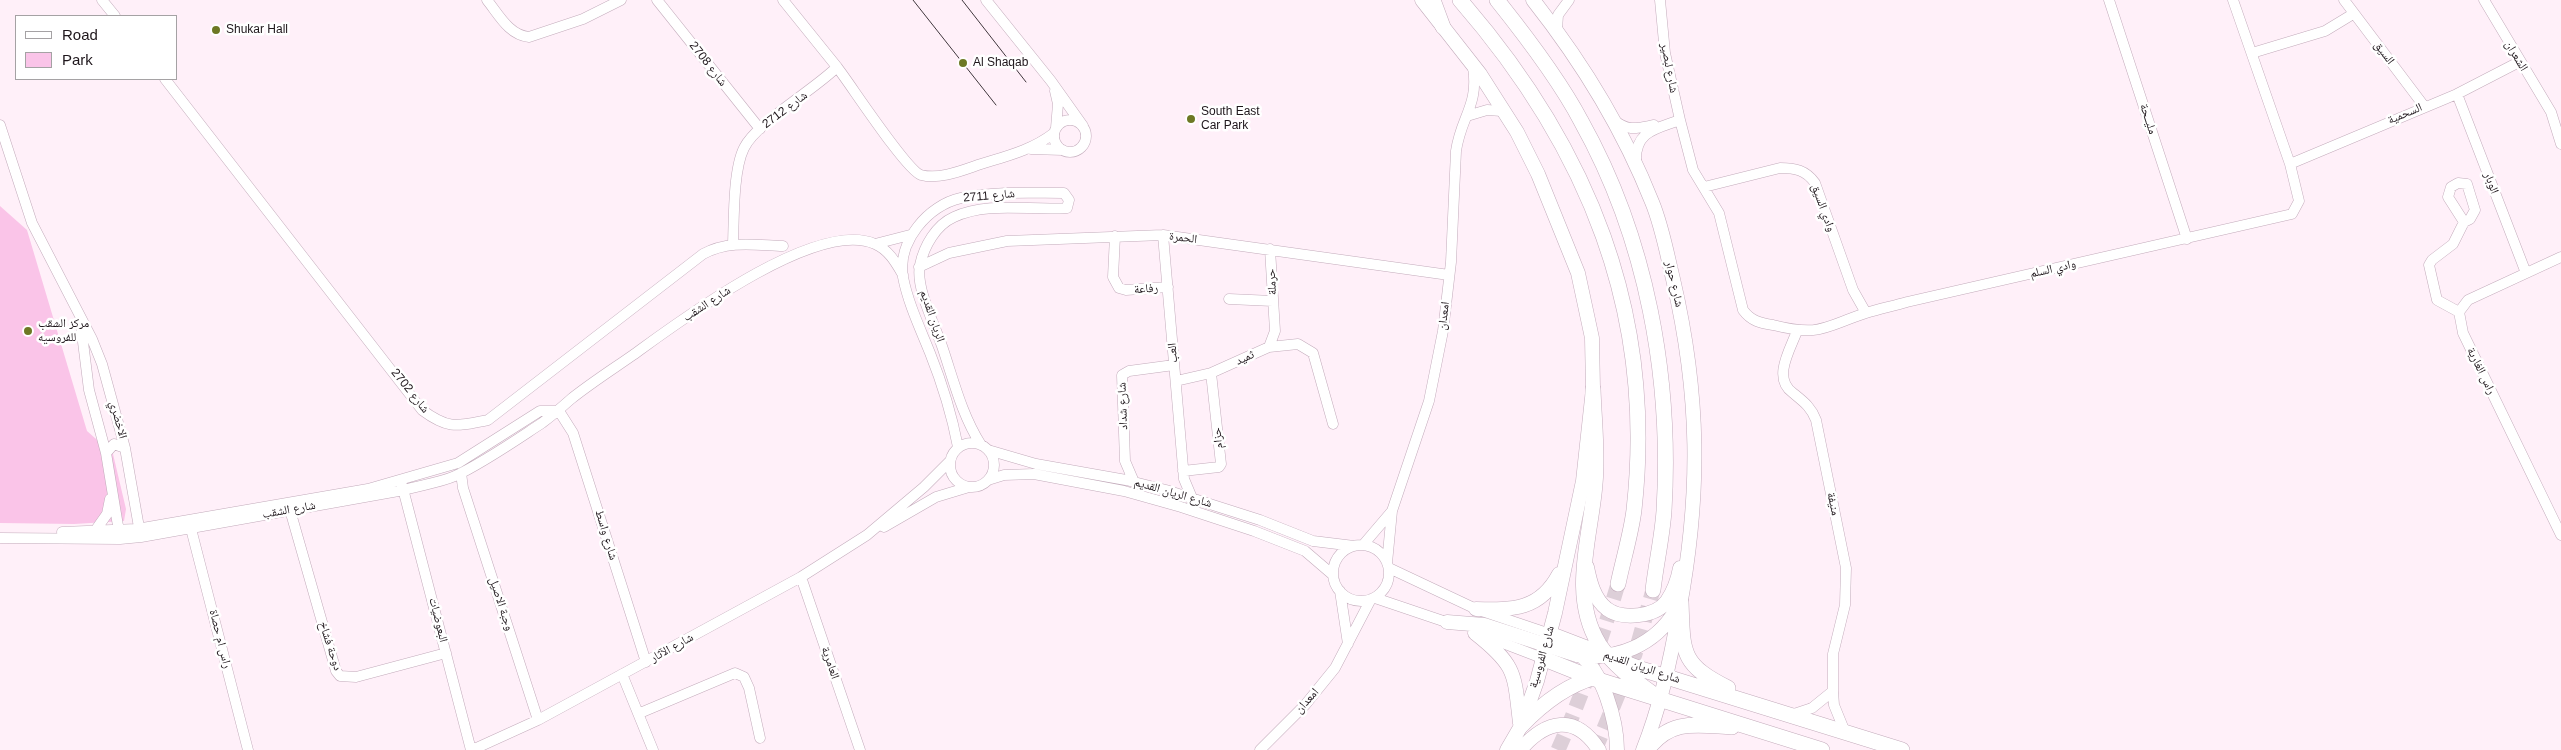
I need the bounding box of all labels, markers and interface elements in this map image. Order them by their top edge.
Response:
legend [15,15,178,80]
place label: Shukar Hall [226,23,288,37]
marker: Shukar Hall [210,24,222,36]
text: Road [62,26,98,43]
street label: الشعران [2501,38,2531,74]
street label: شارع 2708 [686,39,730,89]
street label: السيق [2371,39,2397,67]
street label: شارع لبصير [1657,42,1681,94]
text: Park [62,51,93,68]
place label: Al Shaqab [973,56,1028,70]
marker: Al Shaqab [957,57,969,69]
street label: شارع 2712 [760,88,810,132]
street label: السحمية [2386,100,2424,128]
street label: مليــحة [2136,102,2160,136]
place label: South East Car Park [1201,105,1260,133]
marker: South East Car Park [1185,113,1197,125]
street label: الوبار [2480,170,2502,196]
street label: وادي السيق [1808,182,1838,234]
street label: شارع 2711 [962,187,1016,205]
street label: الحمرة [1168,229,1198,247]
street label: وادي السلم [2029,257,2077,281]
street label: شارع حوار [1662,260,1686,308]
street label: حرملة [1264,268,1280,296]
street label: رفاعة [1133,281,1159,297]
street label: شارع الشقب [680,283,734,325]
street label: الريان القديم [916,288,948,344]
street label: امعدان [1435,301,1453,331]
place label: مركز الشقب للفروسيه [38,317,89,345]
marker: مركز الشقب للفروسيه [22,325,34,337]
street label: العب [1165,342,1181,364]
street label: راس الغارية [2463,345,2499,397]
street label: ثميد [1233,347,1257,369]
street label: شارع 2702 [388,366,432,416]
street label: شارع شداد [1115,382,1131,430]
street label: الاخضري [106,400,130,440]
street label: حزام [1210,427,1226,449]
street label: شارع الريان القديم [1133,475,1213,511]
street label: منيفة [1824,491,1842,517]
street label: شارع الشقب [261,498,317,522]
street label: شارع واسط [592,508,620,562]
street label: وجبة الاصيل [486,575,516,633]
street label: البعوضيات [426,596,450,644]
street label: راس ام حصاة [206,608,234,670]
street label: دوحة فشاخ [315,620,345,672]
street label: شارع الفروسية [1526,624,1558,690]
street label: شارع الآثار [648,630,696,666]
street label: العامرية [818,645,842,681]
street label: شارع الريان القديم [1602,647,1682,687]
street label: امعدان [1292,685,1322,717]

